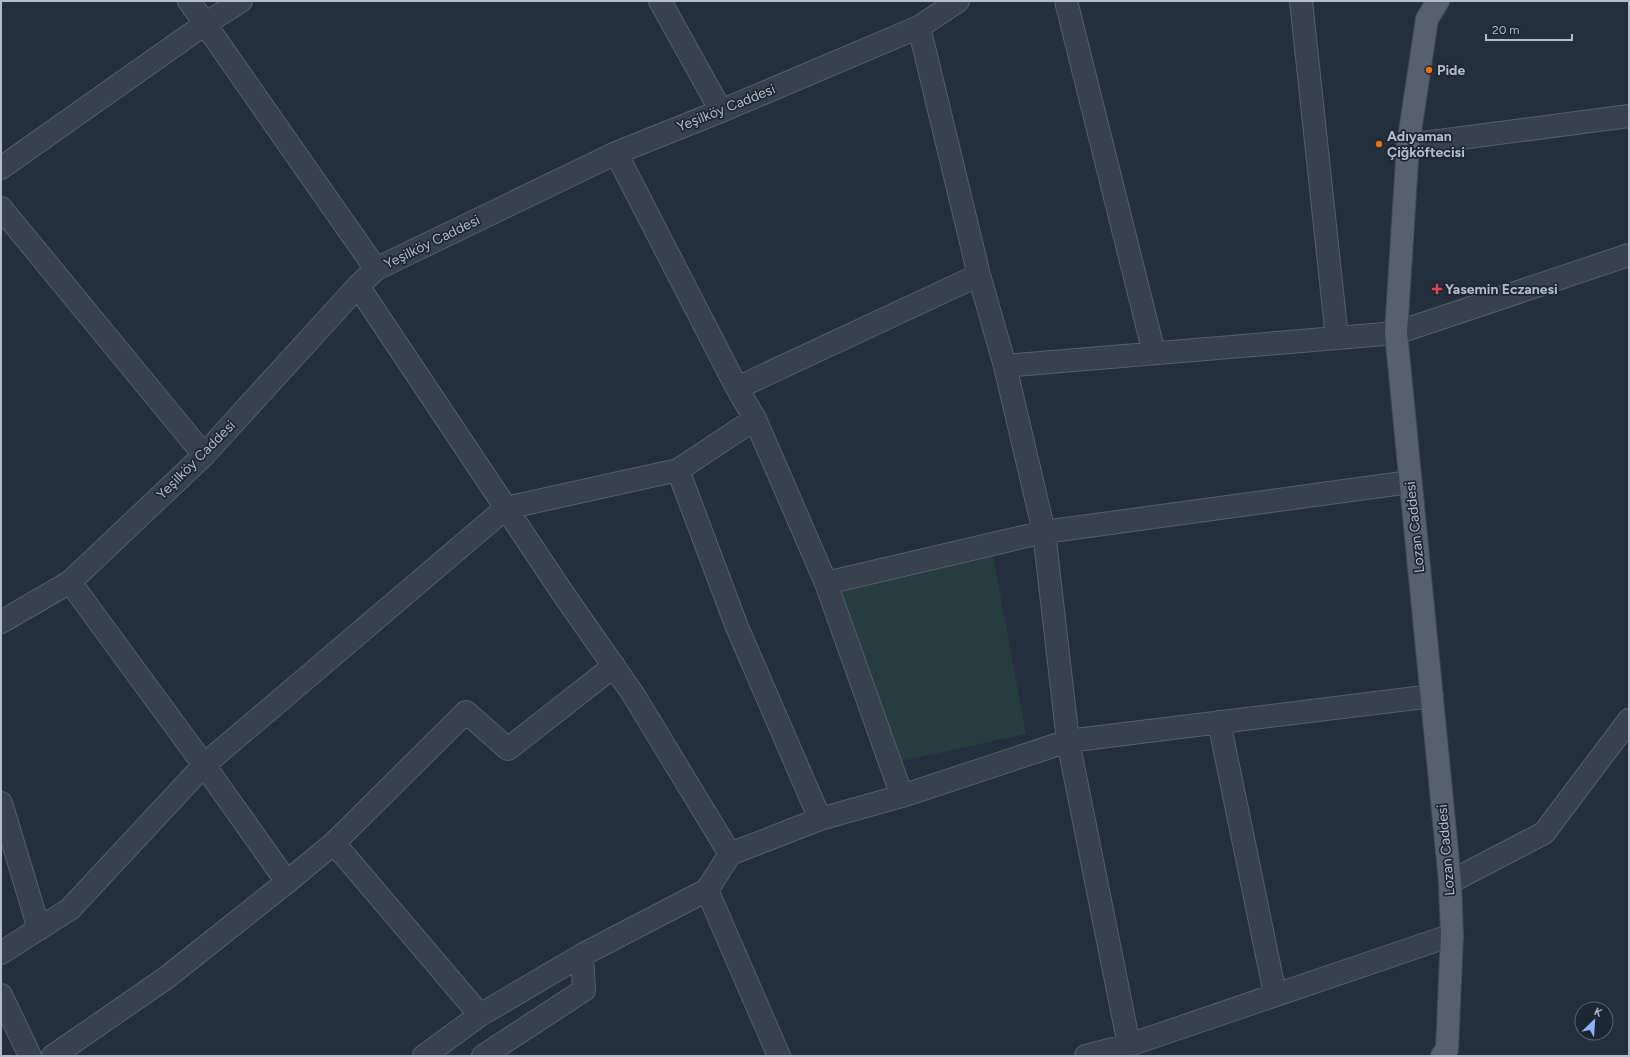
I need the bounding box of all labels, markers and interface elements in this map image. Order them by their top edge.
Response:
scale bar [1486,16,1572,42]
text: 20 m [1492,23,1520,37]
place label: Pide [1437,62,1465,79]
marker: Pide [1424,65,1434,75]
street label: Yeşilköy Caddesi [674,81,778,135]
place label: Adıyaman Çiğköftecisi [1387,128,1465,161]
marker: Adıyaman Çiğköftecisi [1374,139,1384,149]
street label: Yeşilköy Caddesi [381,211,483,273]
place label: Yasemin Eczanesi [1445,281,1558,298]
marker: Yasemin Eczanesi [1432,284,1442,294]
street label: Yeşilköy Caddesi [153,417,239,503]
street label: Lozan Caddesi [1402,480,1428,574]
street label: Lozan Caddesi [1434,804,1458,896]
north arrow [1574,1001,1614,1041]
text: K [1592,1005,1605,1020]

